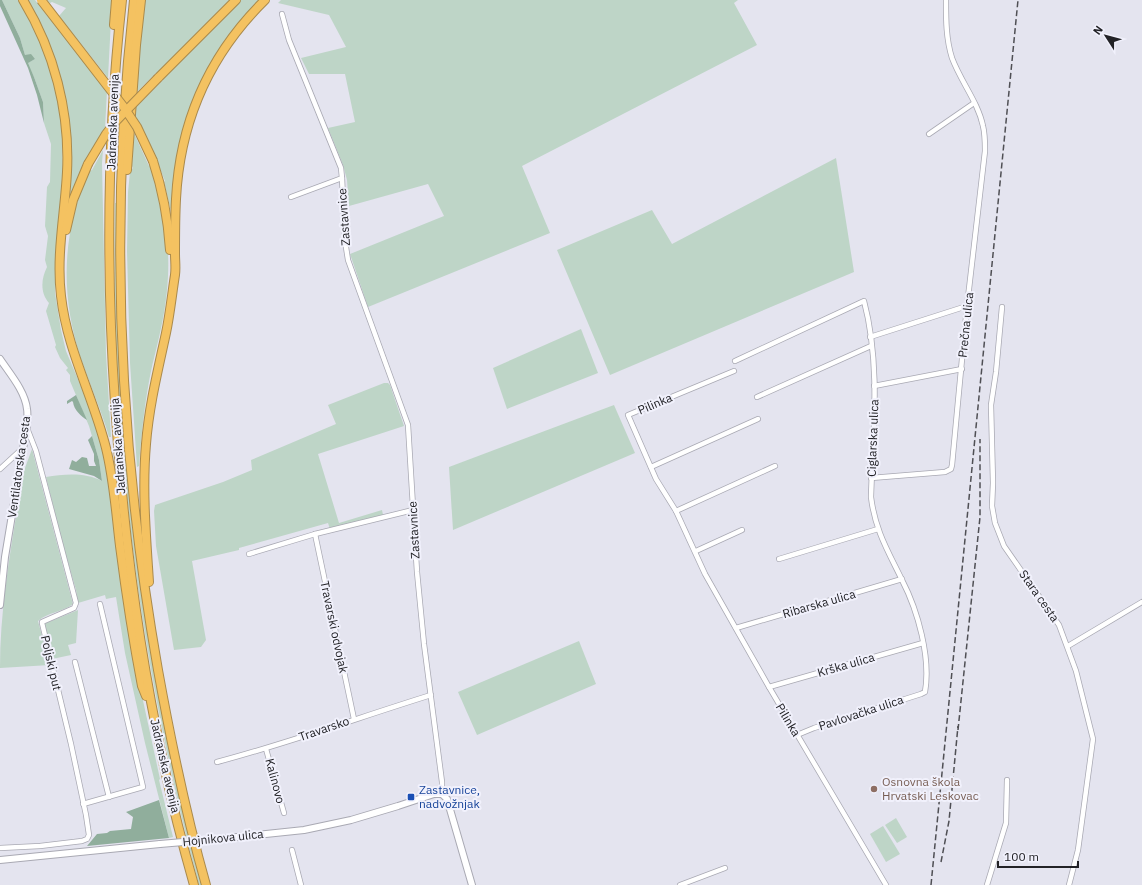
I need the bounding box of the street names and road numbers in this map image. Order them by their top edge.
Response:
street label: Jadranska avenija [103,73,122,170]
street label: Zastavnice [334,187,353,246]
street label: Prečna ulica [955,291,976,358]
street label: Pilinka [635,389,675,417]
street label: Jadranska avenija [107,397,128,495]
street label: Ciglarska ulica [864,398,881,477]
street label: Ventilatorska cesta [4,414,33,519]
street label: Zastavnice [404,500,423,559]
street label: Stara cesta [1016,567,1063,625]
street label: Travarski odvojak [317,580,352,675]
street label: Ribarska ulica [781,586,858,621]
street label: Poljski put [38,634,65,692]
street label: Krška ulica [816,649,877,680]
street label: Pavlovačka ulica [816,692,906,733]
street label: Pilinka [773,700,804,740]
street label: Travarsko [297,713,351,744]
street label: Jadranska avenija [147,717,184,815]
street label: Kalinovo [262,757,289,805]
street label: Hojnikova ulica [182,826,265,849]

